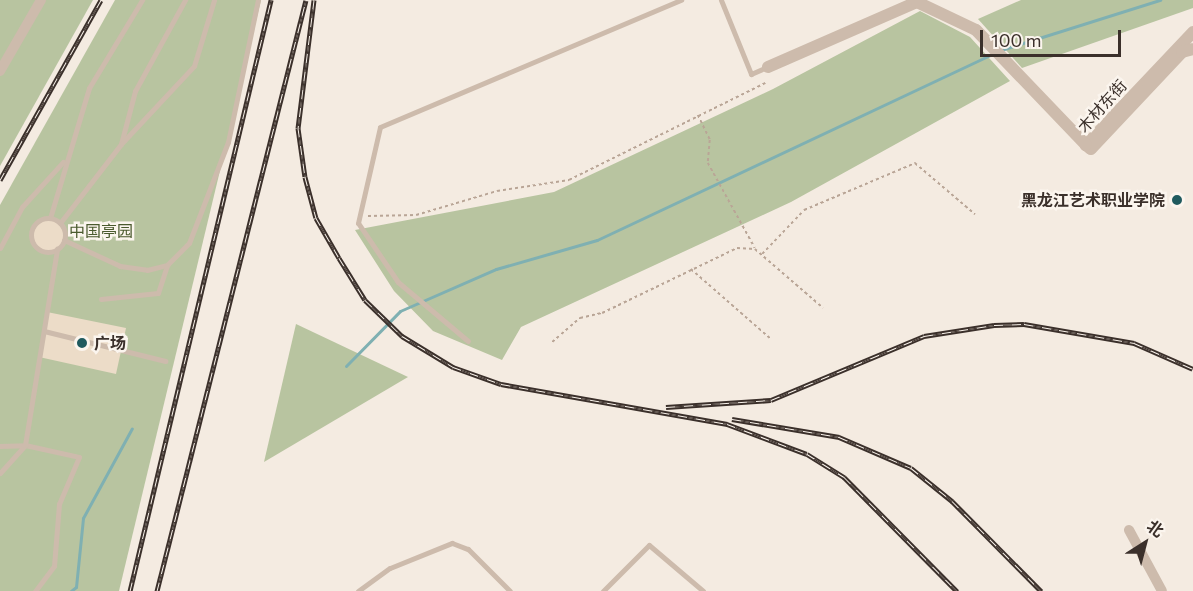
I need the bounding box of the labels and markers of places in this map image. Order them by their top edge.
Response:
place label: 黑龙江艺术职业学院 [1021,190,1165,210]
marker: 黑龙江艺术职业学院 [1170,193,1184,207]
place label: 广场 [94,333,126,353]
marker: 广场 [75,336,89,350]

